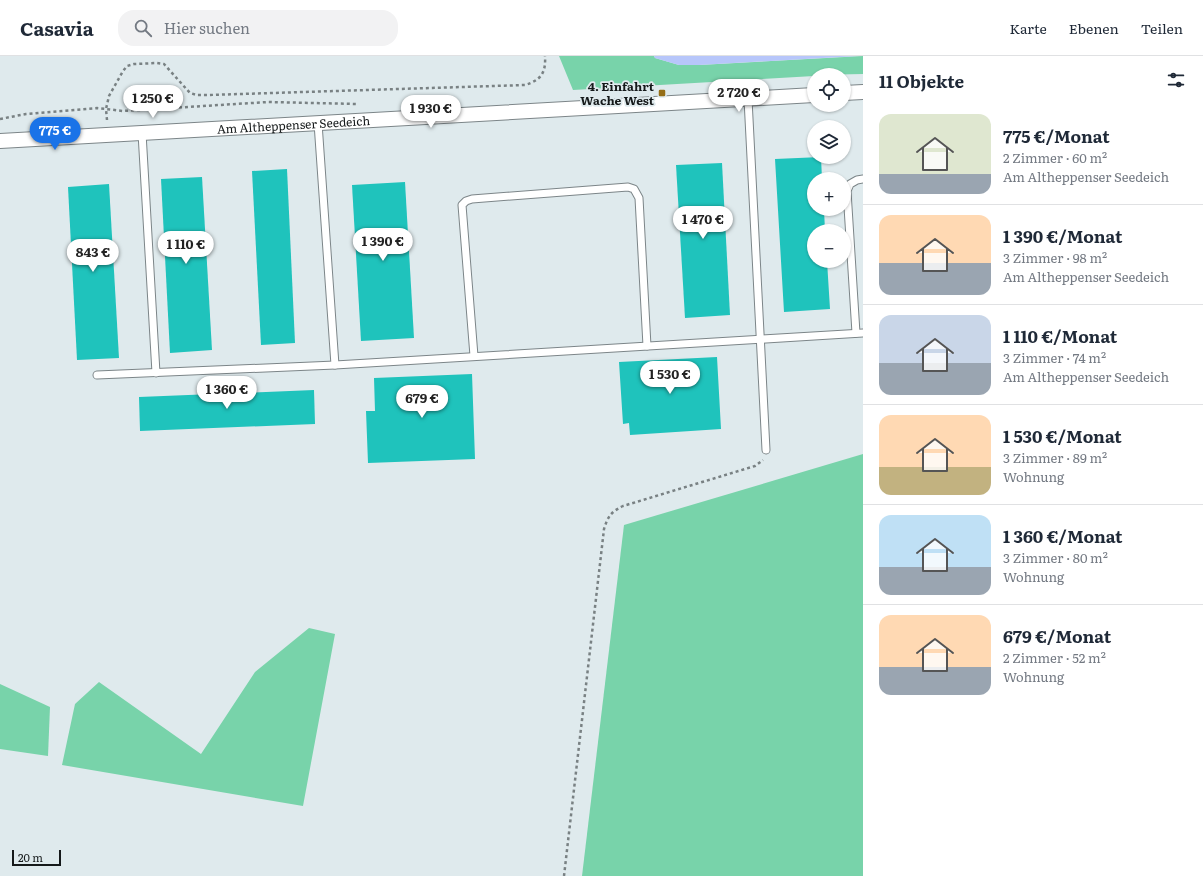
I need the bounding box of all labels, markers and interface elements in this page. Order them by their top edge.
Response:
search box [118,10,398,46]
text: Casavia [20,14,94,42]
text: Hier suchen [164,16,250,39]
icon: search [132,17,154,39]
text: Karte [1010,18,1047,38]
text: Ebenen [1069,18,1119,38]
text: Teilen [1141,18,1183,38]
map controls [807,68,851,268]
button: locate [807,68,851,112]
text: 11 Objekte [879,68,964,93]
icon: filters [1165,69,1187,91]
place label: 4. Einfahrt Wache West [580,77,655,109]
pin: 2 720 € [702,79,776,113]
text: 2 720 € [717,82,761,101]
pin: 1 250 € [116,85,190,119]
text: 1 250 € [132,88,174,107]
marker: 4. Einfahrt Wache West [657,88,667,98]
pin: 1 930 € [394,95,468,129]
text: 1 930 € [410,98,452,117]
street label: Am Altheppenser Seedeich [216,111,371,138]
pin: 775 € [27,117,83,151]
text: 775 € [39,120,71,139]
button: layers [807,120,851,164]
text: 775 €/Monat [1003,123,1110,148]
icon: home [911,130,959,178]
text: 2 Zimmer · 60 m² [1003,148,1107,167]
text: Am Altheppenser Seedeich [1003,167,1169,186]
button: + [807,172,851,216]
pin: 1 470 € [666,206,740,240]
text: 1 470 € [682,209,724,228]
text: 1 390 €/Monat [1003,223,1122,248]
button: − [807,224,851,268]
pin: 1 390 € [346,228,420,262]
pin: 1 110 € [149,231,223,265]
text: 1 390 € [362,231,404,250]
icon: home [911,231,959,279]
text: 1 110 € [167,234,205,253]
pin: 843 € [65,239,121,273]
text: 843 € [76,242,110,261]
text: 3 Zimmer · 98 m² [1003,248,1107,267]
text: Am Altheppenser Seedeich [1003,267,1169,286]
text: 1 110 €/Monat [1003,323,1117,348]
icon: home [911,331,959,379]
text: 3 Zimmer · 74 m² [1003,348,1106,367]
pin: 1 530 € [633,361,707,395]
text: 1 530 € [649,364,691,383]
text: Am Altheppenser Seedeich [1003,367,1169,386]
pin: 1 360 € [190,376,264,410]
text: 1 360 € [206,379,248,398]
pin: 679 € [394,385,450,419]
text: 679 € [405,388,439,407]
text: 1 530 €/Monat [1003,423,1122,448]
icon: home [911,431,959,479]
text: 3 Zimmer · 89 m² [1003,448,1107,467]
text: Wohnung [1003,467,1064,486]
text: 1 360 €/Monat [1003,523,1123,548]
icon: home [911,531,959,579]
text: 3 Zimmer · 80 m² [1003,548,1108,567]
text: Wohnung [1003,567,1064,586]
text: 679 €/Monat [1003,623,1111,648]
icon: home [911,631,959,679]
text: 2 Zimmer · 52 m² [1003,648,1106,667]
text: Wohnung [1003,667,1064,686]
scale bar [12,848,61,867]
text: 20 m [18,849,43,865]

